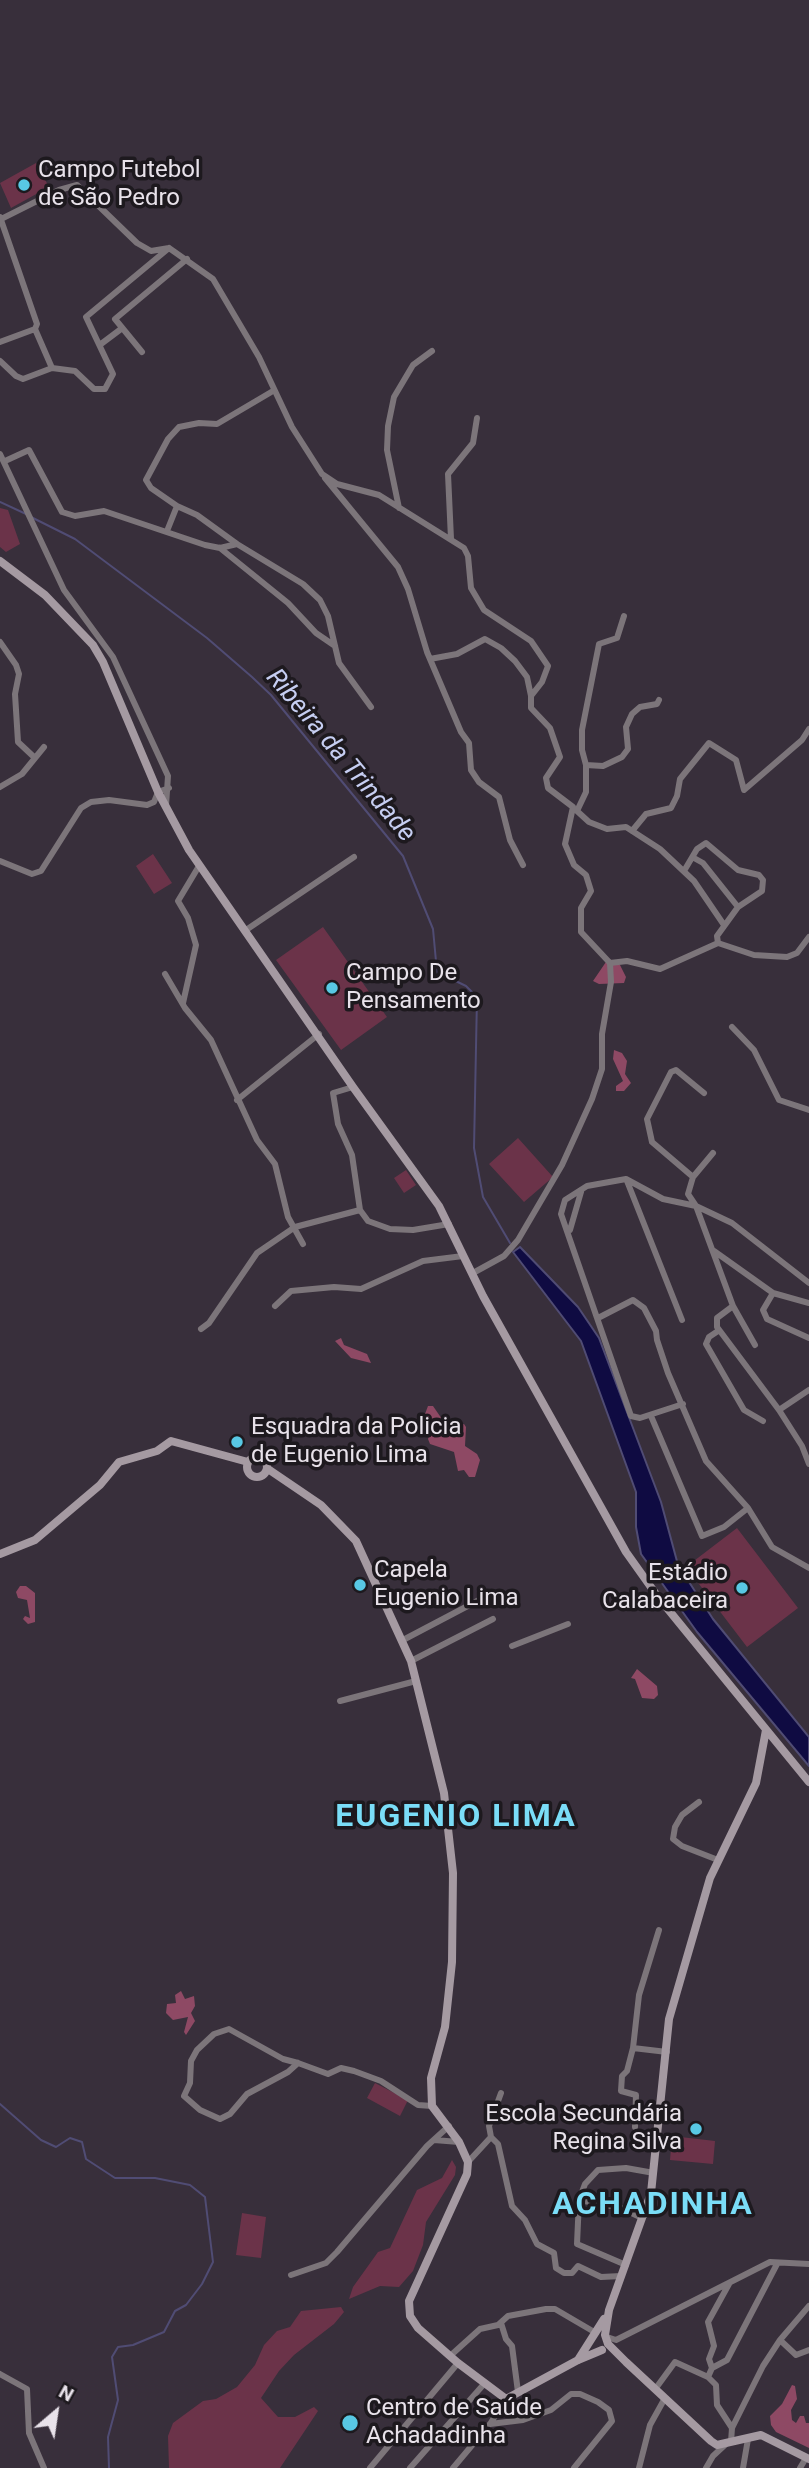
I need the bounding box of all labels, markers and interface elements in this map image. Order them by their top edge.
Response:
place label: Campo Futebol de São Pedro [38,157,201,213]
marker: Campo Futebol de São Pedro [16,177,32,193]
water label: Ribeira da Trindade [259,663,421,849]
place label: Campo De Pensamento [346,960,481,1016]
marker: Campo De Pensamento [324,980,340,996]
place label: Esquadra da Policia de Eugenio Lima [251,1414,462,1470]
marker: Esquadra da Policia de Eugenio Lima [229,1434,245,1450]
place label: Capela Eugenio Lima [374,1557,518,1613]
place label: Estádio Calabaceira [602,1560,728,1616]
marker: Capela Eugenio Lima [352,1577,368,1593]
marker: Estádio Calabaceira [734,1580,750,1596]
district label: EUGENIO LIMA [337,1799,575,1837]
place label: Escola Secundária Regina Silva [485,2101,682,2157]
marker: Escola Secundária Regina Silva [688,2121,704,2137]
district label: ACHADINHA [553,2187,753,2225]
north arrow [21,2377,91,2447]
text: N [55,2380,78,2407]
place label: Centro de Saúde Achadadinha [366,2395,542,2451]
marker: Centro de Saúde Achadadinha [340,2413,360,2433]

